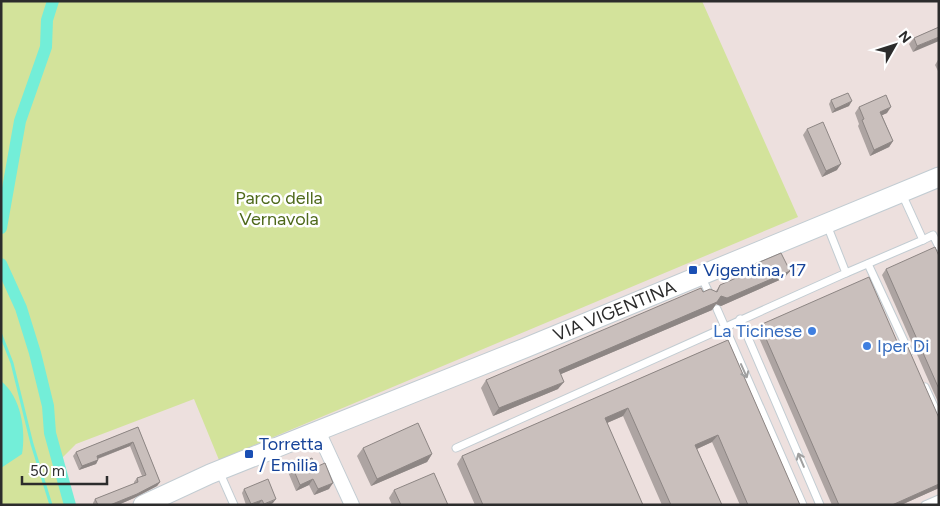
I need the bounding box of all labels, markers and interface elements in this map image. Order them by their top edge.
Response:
north arrow [870,20,920,70]
text: N [895,28,915,47]
park label: Parco della Vernavola [235,187,323,230]
place label: Vigentina, 17 [703,259,806,281]
marker: Vigentina, 17 [687,264,699,276]
street label: VIA VIGENTINA [550,276,679,346]
place label: La Ticinese [713,320,802,342]
marker: La Ticinese [806,325,818,337]
place label: Iper Di [877,335,929,357]
marker: Iper Di [861,340,873,352]
one-way arrow [740,363,750,378]
place label: Torretta / Emilia [259,433,323,476]
marker: Torretta / Emilia [243,448,255,460]
one-way arrow [796,453,806,468]
scale bar [22,454,108,486]
text: 50 m [30,462,65,480]

